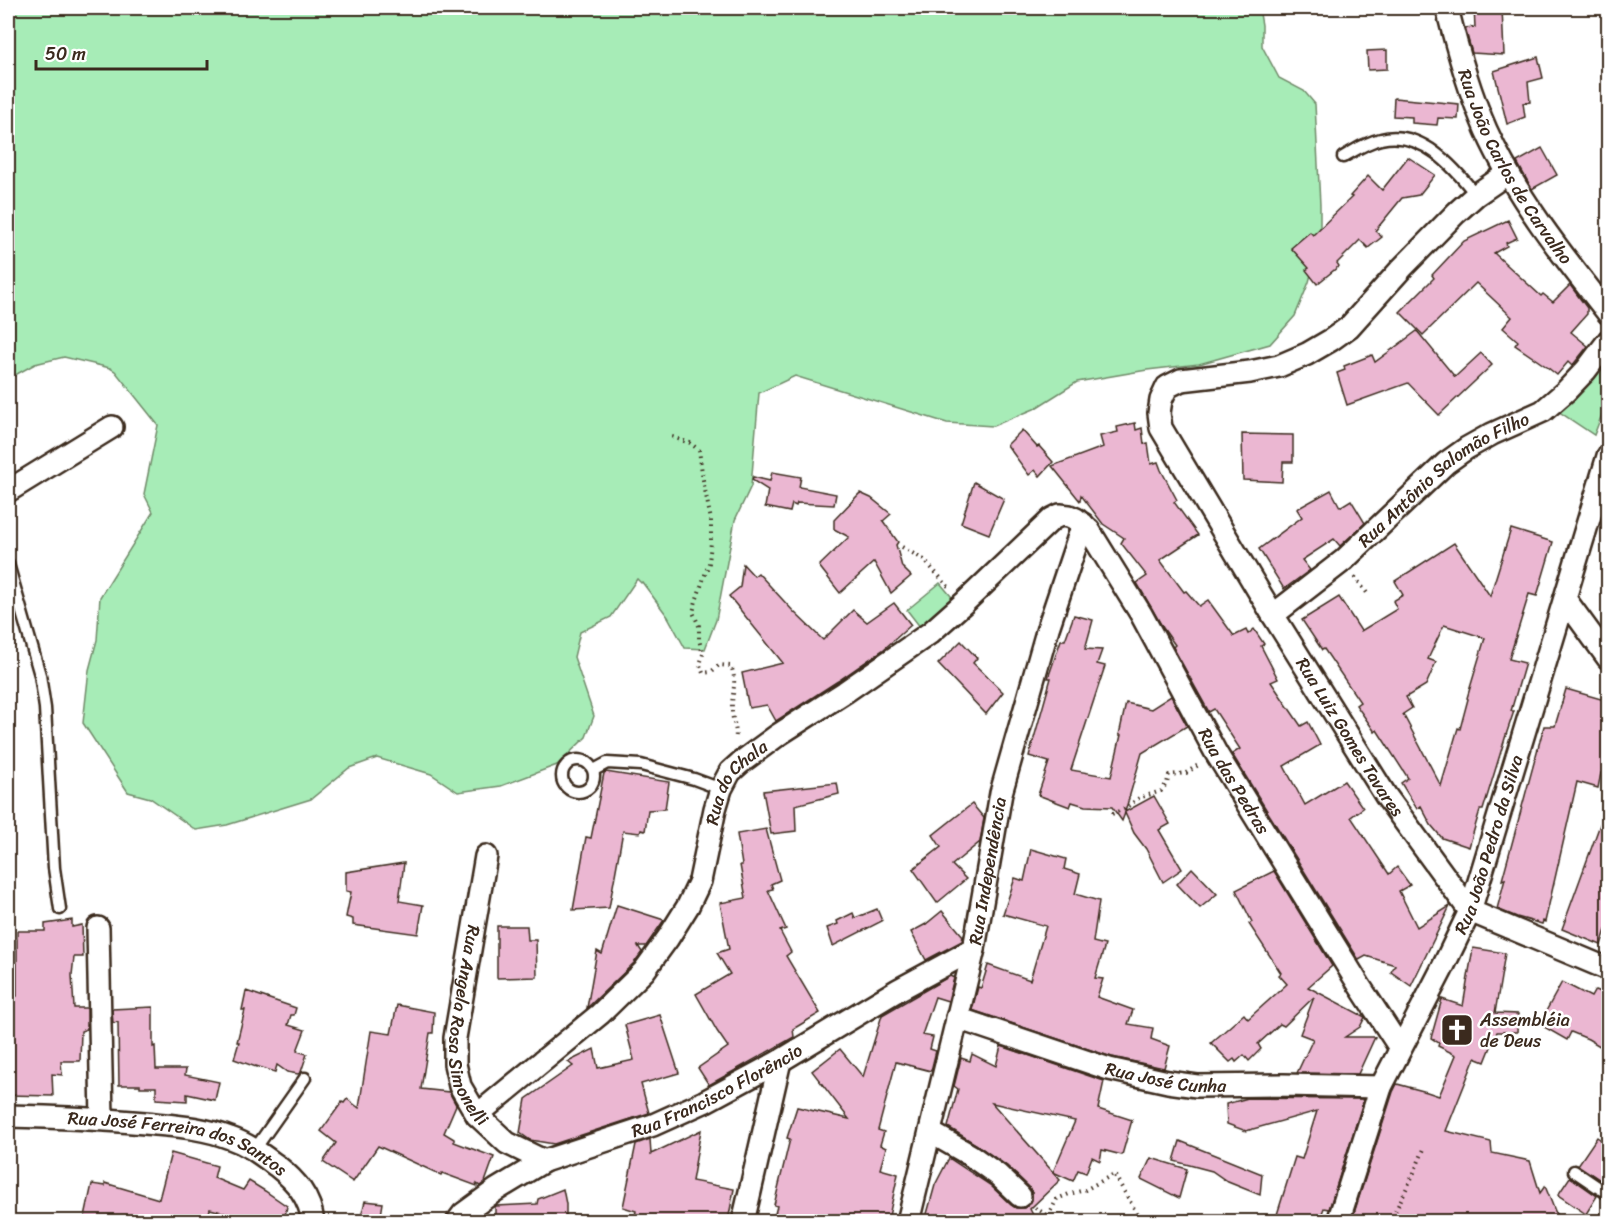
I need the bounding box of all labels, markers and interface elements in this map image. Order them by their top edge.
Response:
scale bar [36,33,207,71]
text: 50 m [45,38,86,70]
street label: Rua João Carlos de Carvalho [1449,65,1581,272]
street label: Rua Antônio Salomão Filho [1350,403,1535,555]
street label: Rua Luiz Gomes Tavares [1287,651,1413,824]
street label: Rua das Pedras [1189,722,1279,842]
street label: Rua do Chala [696,731,776,828]
street label: Rua João Pedro da Silva [1445,751,1532,940]
street label: Rua Independência [959,795,1016,947]
street label: Rua Angela Rosa Simonelli [439,923,497,1135]
place label: Assembléia de Deus [1479,1004,1570,1057]
church icon: Assembléia de Deus [1439,1012,1475,1048]
street label: Rua Francisco Florêncio [627,1035,809,1147]
street label: Rua José Cunha [1102,1053,1227,1102]
street label: Rua José Ferreira dos Santos [67,1102,295,1185]

